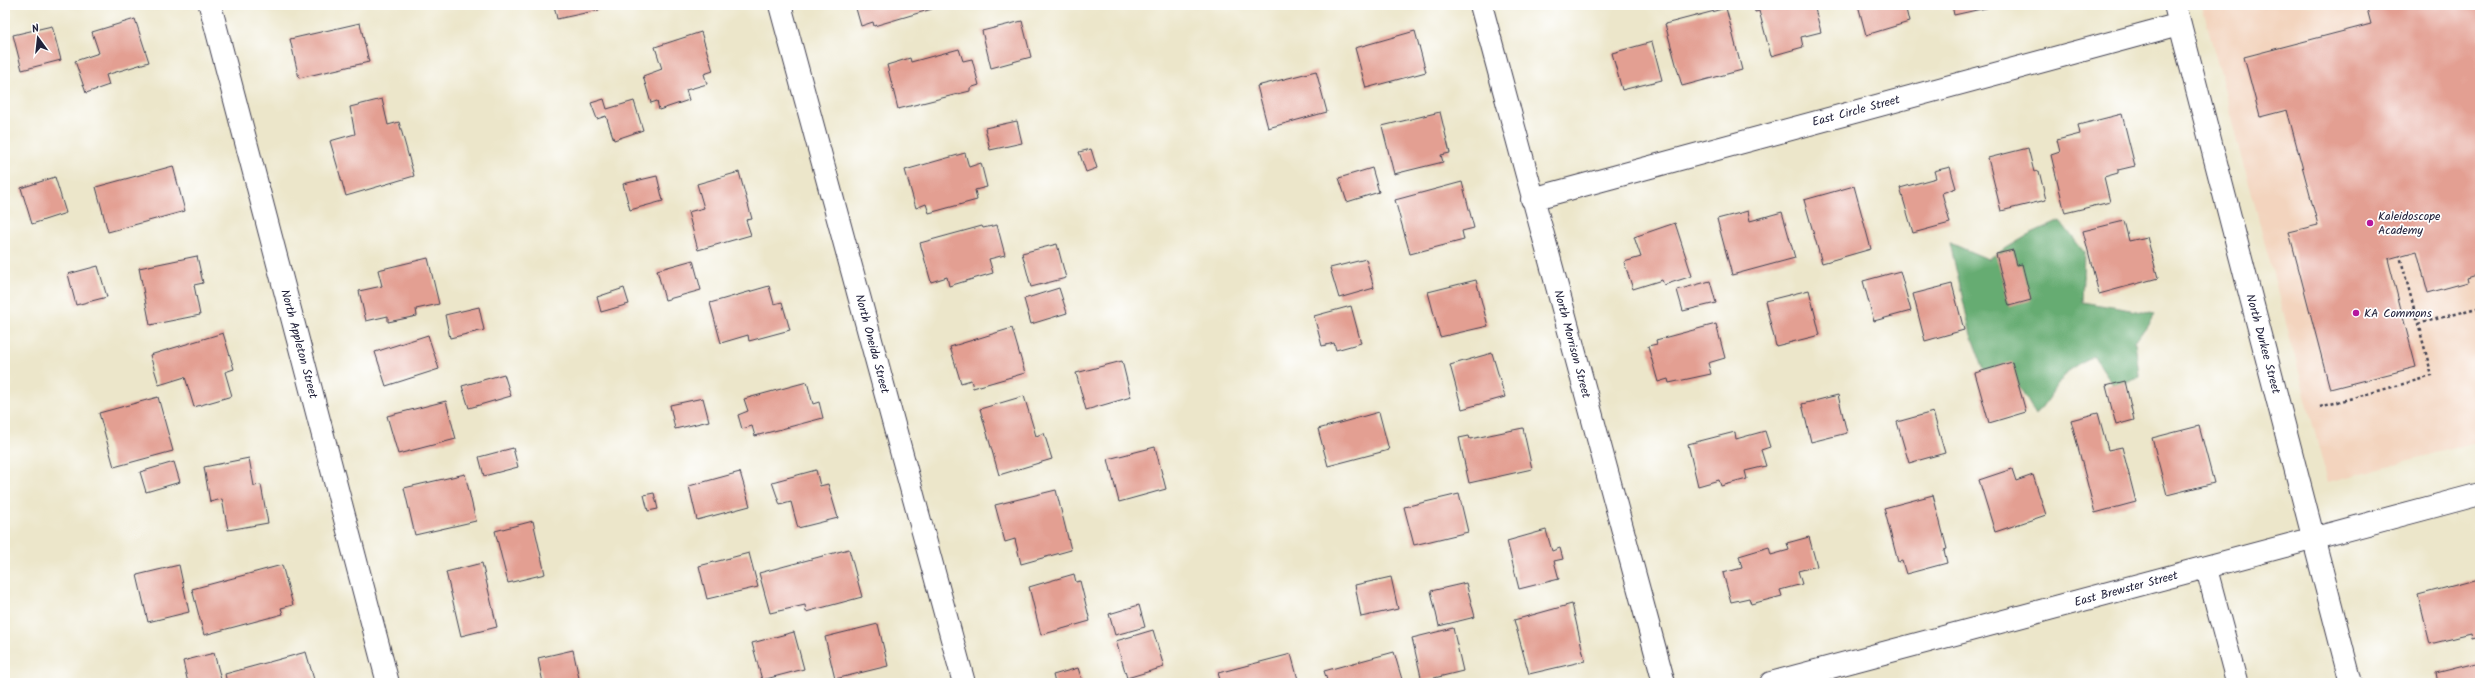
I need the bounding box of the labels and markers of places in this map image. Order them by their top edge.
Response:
place label: Kaleidoscope Academy [2378,207,2441,240]
marker: Kaleidoscope Academy [2365,218,2375,228]
place label: KA Commons [2364,304,2432,323]
marker: KA Commons [2351,308,2361,318]

